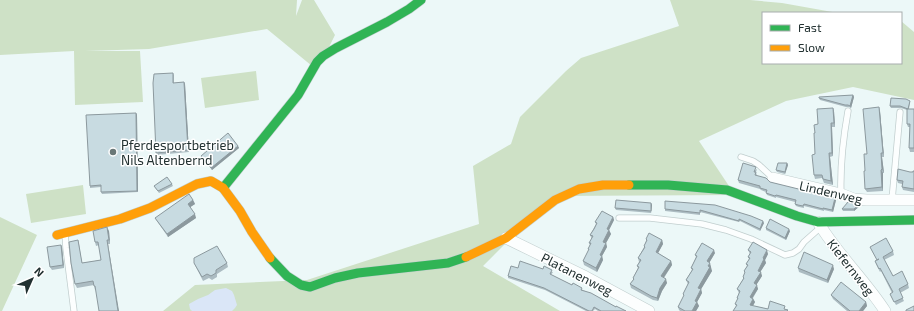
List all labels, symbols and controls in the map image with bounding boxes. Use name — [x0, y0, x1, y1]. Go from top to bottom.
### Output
legend — [762, 12, 902, 64]
text: Fast — [798, 20, 822, 34]
text: Slow — [798, 40, 825, 54]
place label: Pferdesportbetrieb Nils Altenbernd — [121, 137, 234, 168]
marker: Pferdesportbetrieb Nils Altenbernd — [108, 147, 118, 157]
street label: Lindenweg — [798, 177, 864, 207]
street label: Kiefernweg — [824, 236, 878, 298]
street label: Platanenweg — [539, 249, 615, 299]
north arrow — [12, 259, 52, 299]
text: N — [32, 264, 47, 279]

